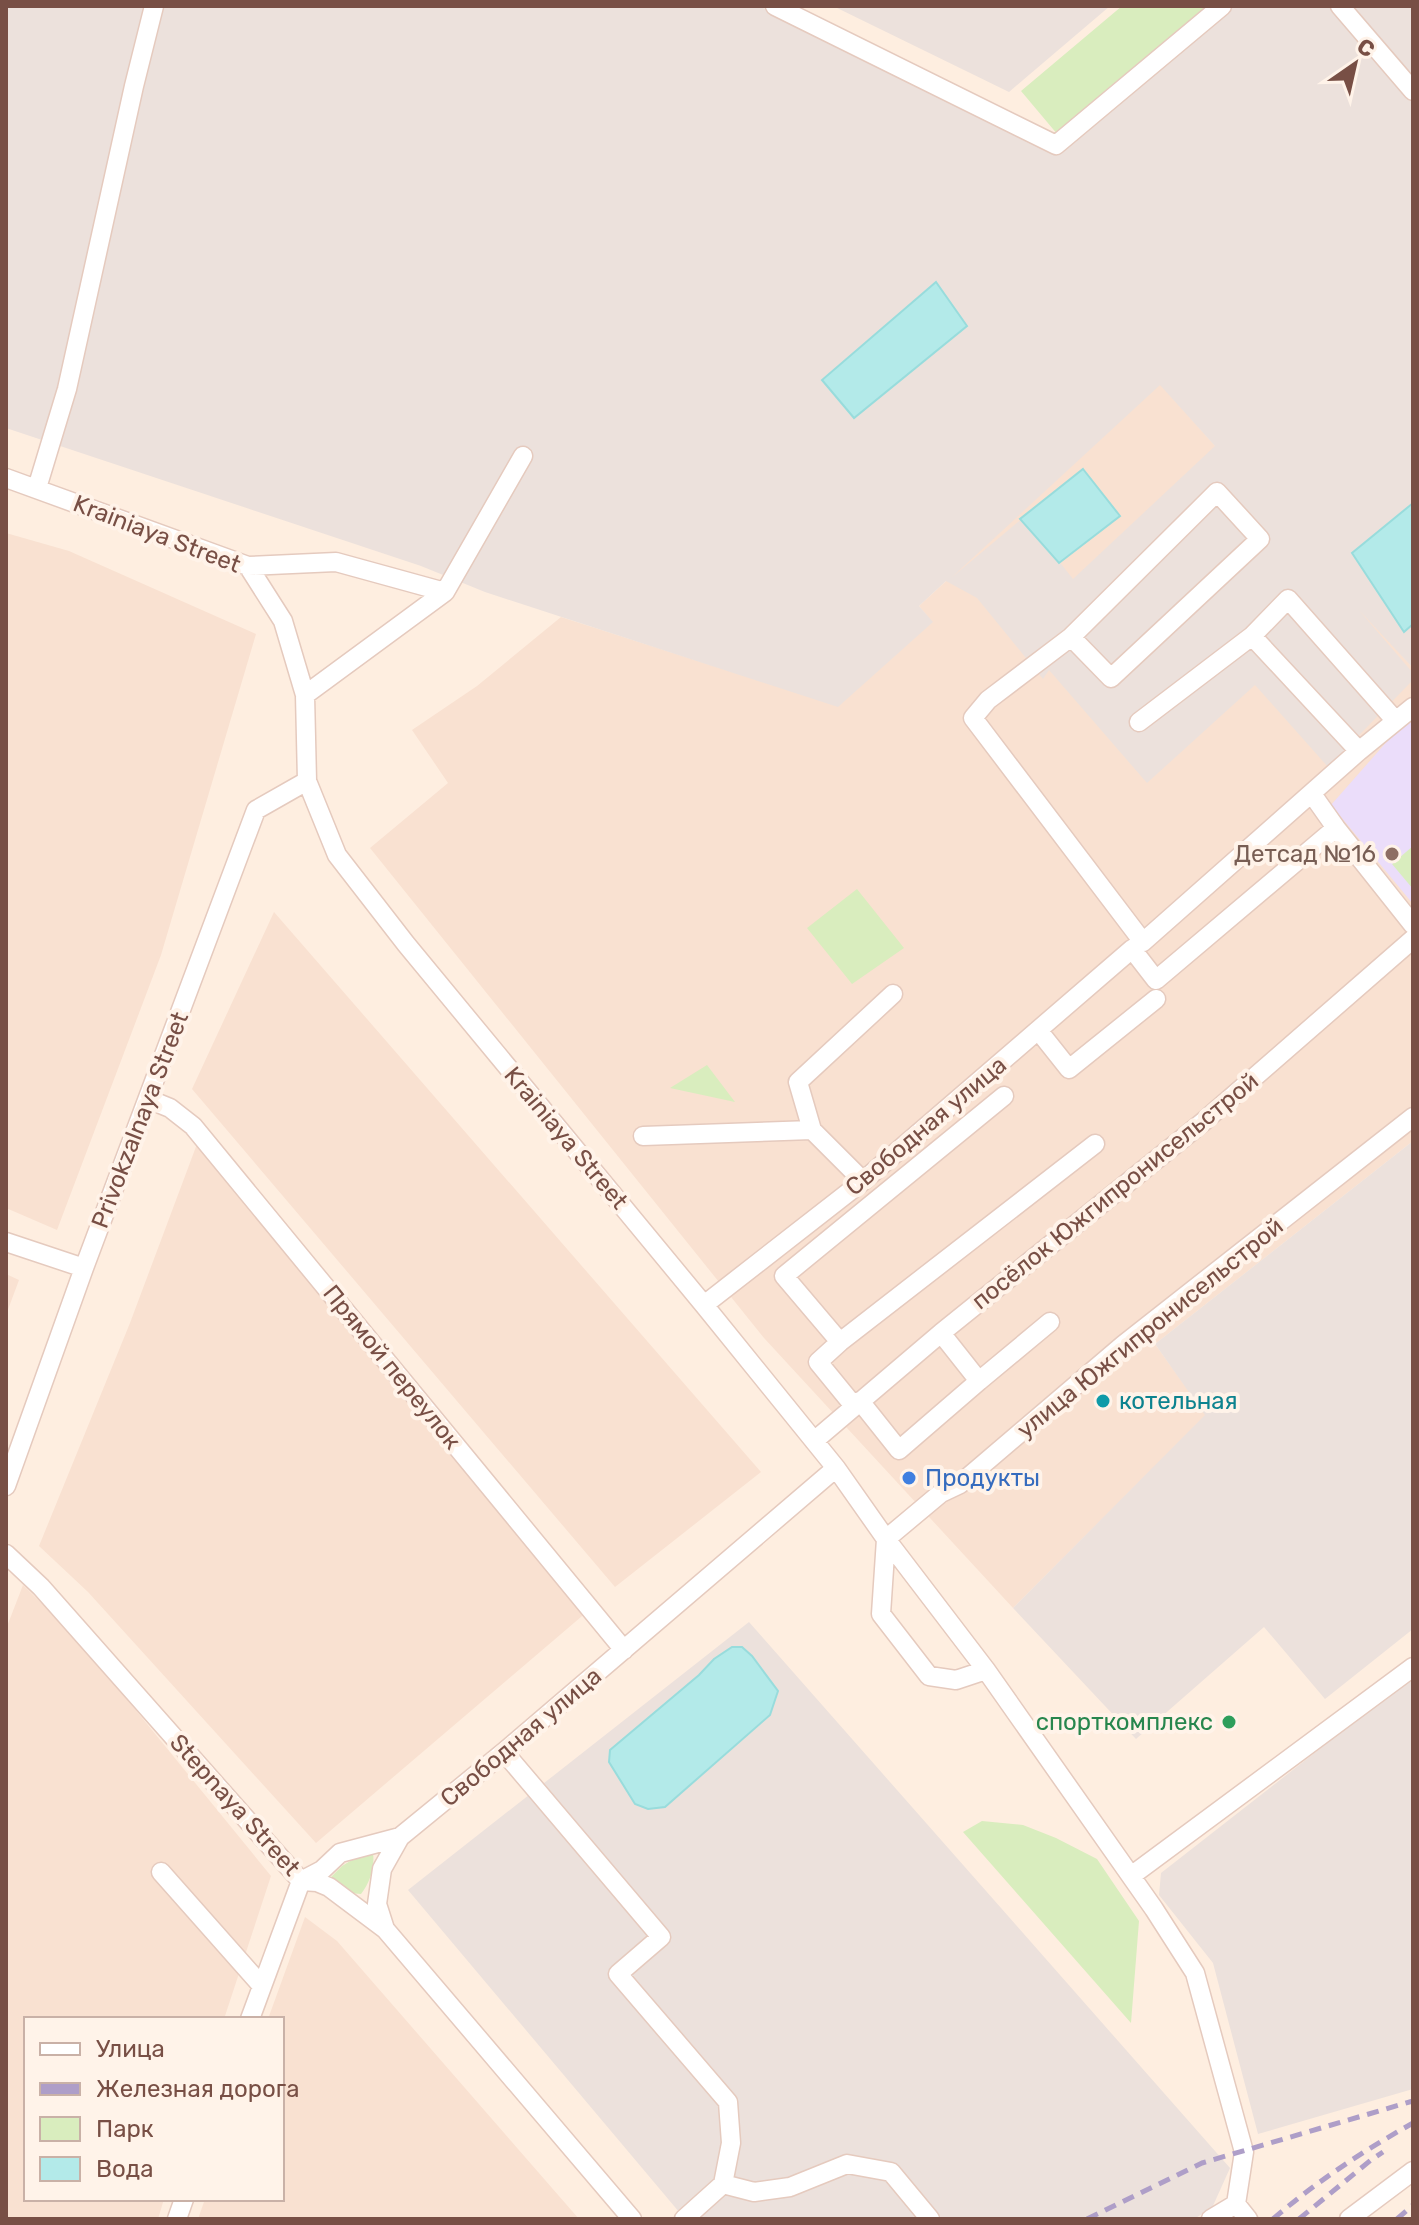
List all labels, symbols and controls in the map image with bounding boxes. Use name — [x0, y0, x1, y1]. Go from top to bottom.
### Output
north arrow — [1315, 24, 1395, 104]
text: С — [1352, 32, 1380, 63]
street label: Krainiaya Street — [69, 489, 245, 579]
place label: Детсад №16 — [1234, 840, 1376, 868]
marker: Детсад №16 — [1383, 845, 1401, 863]
street label: Privokzalnaya Street — [86, 1008, 194, 1232]
street label: Свободная улица — [840, 1051, 1012, 1201]
street label: Krainiaya Street — [498, 1061, 634, 1215]
street label: посёлок Южгипронисельстрой — [966, 1067, 1264, 1315]
street label: улица Южгипронисельстрой — [1011, 1212, 1289, 1444]
street label: Прямой переулок — [317, 1279, 467, 1455]
place label: котельная — [1119, 1387, 1238, 1415]
marker: котельная — [1094, 1392, 1112, 1410]
place label: Продукты — [925, 1464, 1040, 1492]
marker: Продукты — [900, 1469, 918, 1487]
street label: Свободная улица — [435, 1662, 607, 1812]
place label: спорткомплекс — [1036, 1708, 1213, 1736]
marker: спорткомплекс — [1220, 1713, 1238, 1731]
street label: Stepnaya Street — [164, 1728, 306, 1882]
legend — [24, 2017, 284, 2201]
text: Улица — [96, 2035, 165, 2063]
text: Железная дорога — [96, 2075, 299, 2103]
text: Парк — [96, 2115, 154, 2143]
text: Вода — [96, 2155, 153, 2183]

